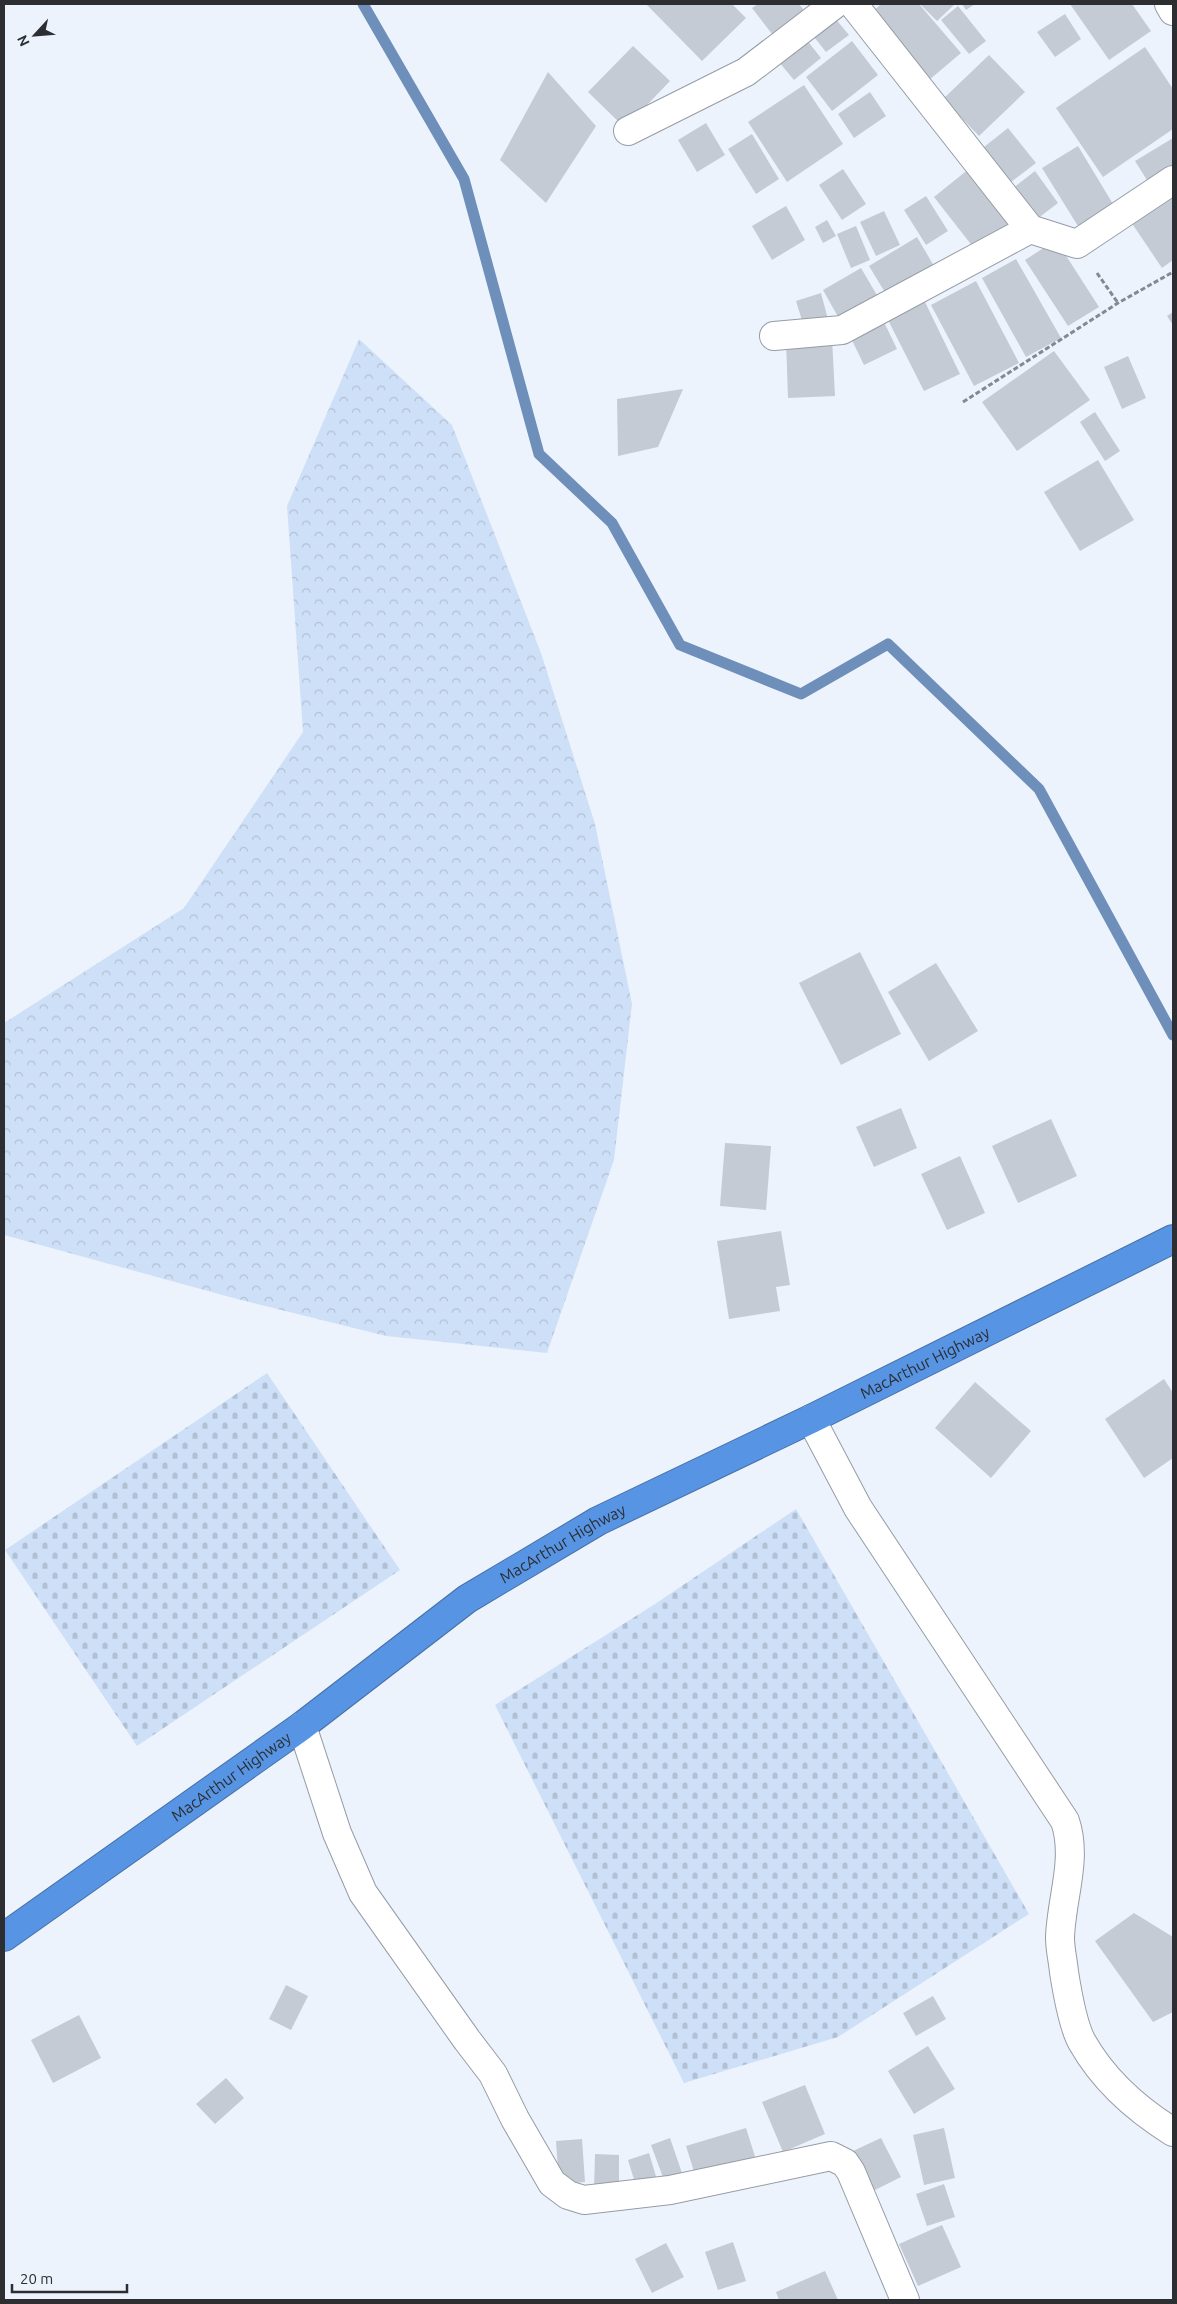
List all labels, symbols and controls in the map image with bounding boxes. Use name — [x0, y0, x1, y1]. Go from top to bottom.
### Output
north arrow — [10, 10, 60, 60]
text: N — [14, 32, 33, 49]
street label: MacArthur Highway — [857, 1323, 993, 1402]
street label: MacArthur Highway — [496, 1500, 629, 1586]
street label: MacArthur Highway — [168, 1728, 294, 1825]
scale bar — [12, 2262, 128, 2294]
text: 20 m — [20, 2270, 53, 2287]

